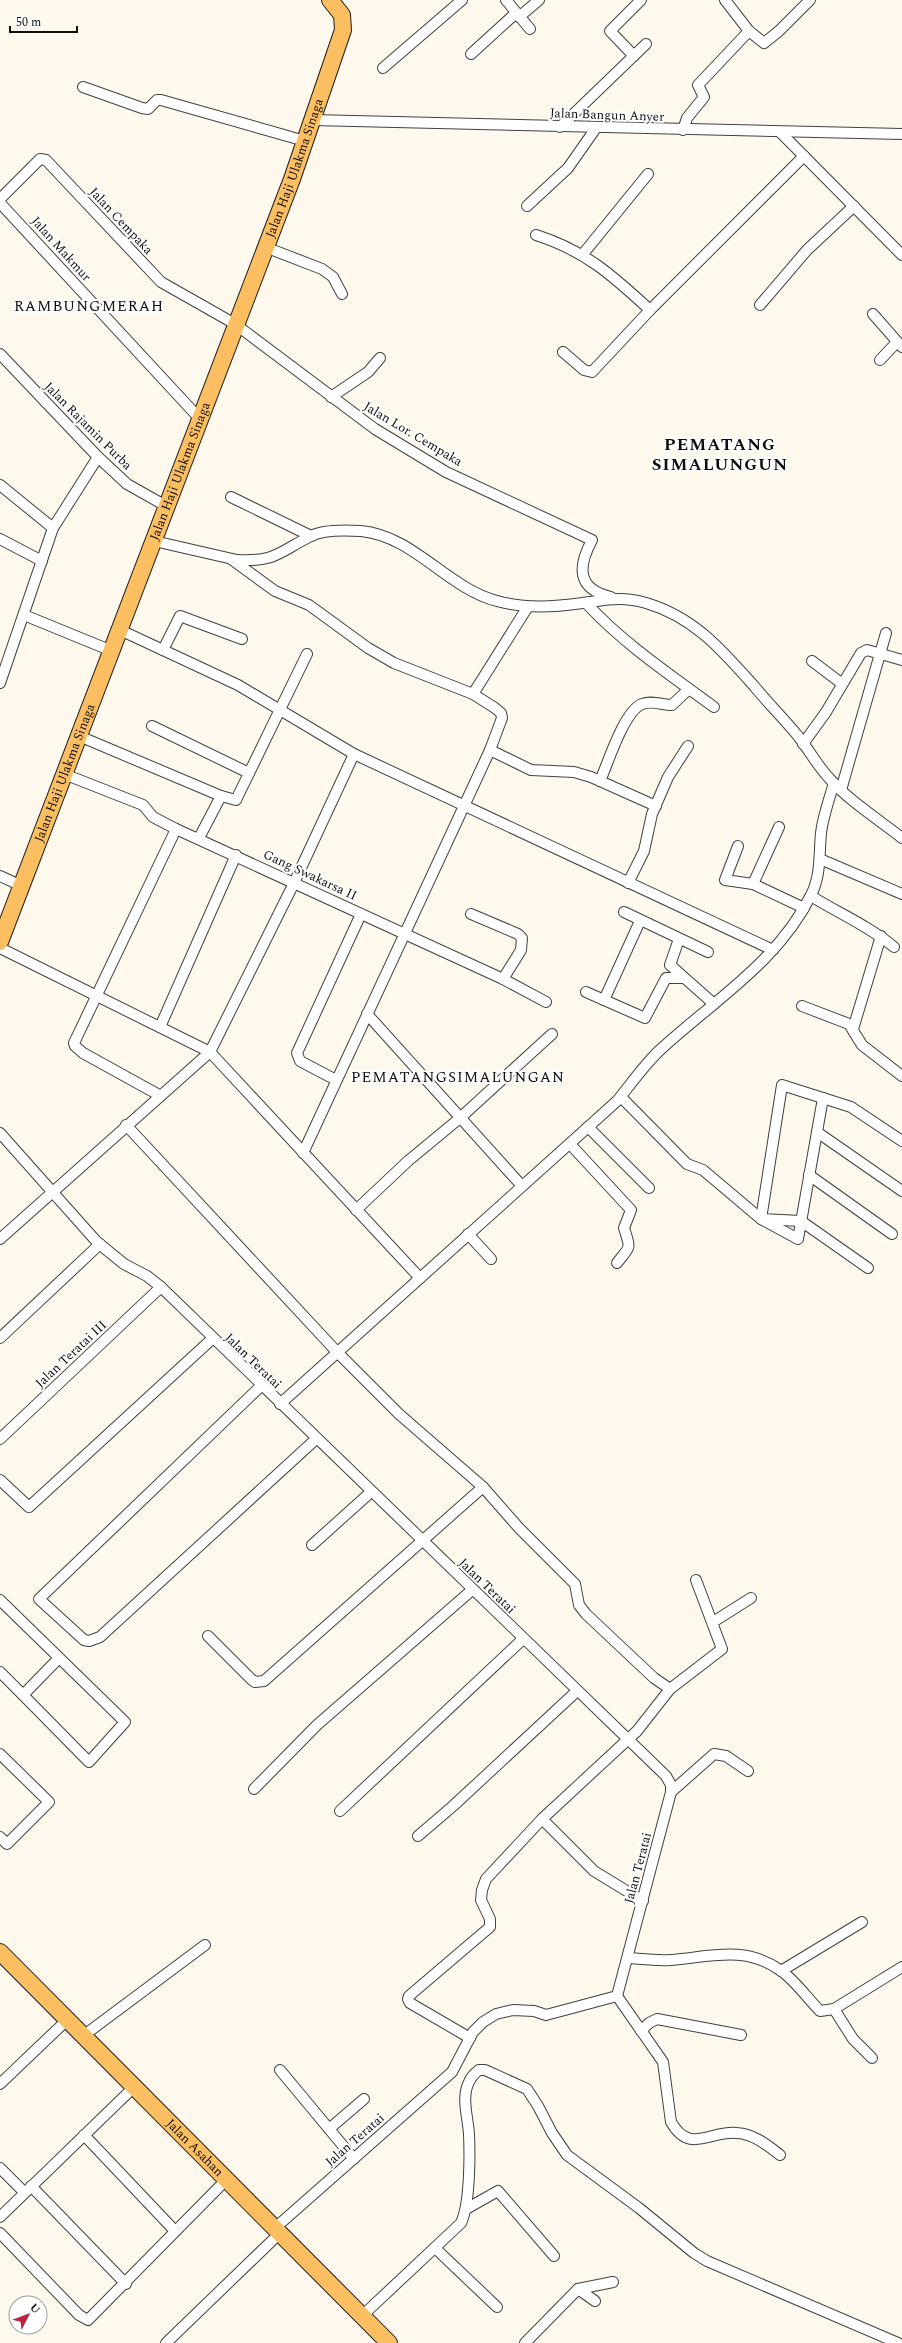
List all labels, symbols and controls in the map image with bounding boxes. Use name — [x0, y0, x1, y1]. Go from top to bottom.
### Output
scale bar — [10, 8, 77, 34]
text: 50 m — [16, 13, 41, 32]
street label: Jalan Haji Ulakma Sinaga — [260, 95, 329, 241]
street label: Jalan Bangun Anyer — [549, 103, 665, 127]
street label: Jalan Cempaka — [84, 183, 158, 260]
street label: Jalan Makmur — [26, 212, 96, 286]
district label: RAMBUNGMERAH — [14, 295, 164, 318]
street label: Jalan Rajamin Purba — [39, 377, 137, 475]
street label: Jalan Lor. Cempaka — [360, 397, 467, 472]
street label: Jalan Haji Ulakma Sinaga — [145, 398, 216, 543]
district label: PEMATANG SIMALUNGUN — [652, 432, 788, 478]
street label: Jalan Haji Ulakma Sinaga — [29, 700, 101, 845]
street label: Gang Swakarsa II — [260, 845, 360, 905]
district label: PEMATANGSIMALUNGAN — [351, 1066, 565, 1089]
street label: Jalan Teratai III — [31, 1315, 111, 1393]
street label: Jalan Teratai — [220, 1328, 286, 1394]
street label: Jalan Teratai — [454, 1553, 520, 1619]
street label: Jalan Teratai — [619, 1830, 657, 1906]
street label: Jalan Teratai — [321, 2108, 389, 2172]
street label: Jalan Asahan — [161, 2114, 228, 2182]
north arrow — [8, 2295, 48, 2335]
text: U — [26, 2300, 44, 2318]

